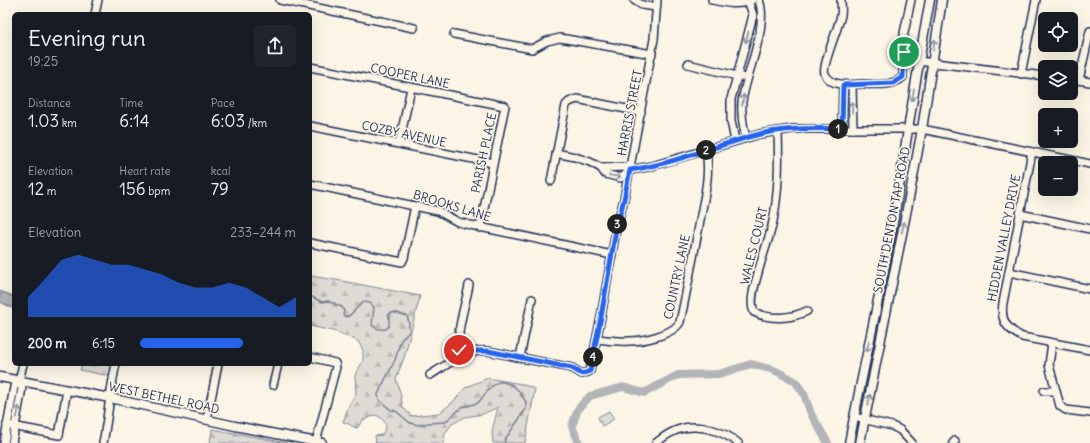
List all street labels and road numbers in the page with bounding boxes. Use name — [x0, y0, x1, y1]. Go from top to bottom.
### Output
street label: COOPER LANE — [369, 60, 451, 91]
street label: HARRIS STREET — [614, 69, 645, 157]
street label: PARISH PLACE — [468, 111, 499, 194]
street label: COZBY AVENUE — [360, 117, 448, 150]
street label: SOUTH DENTON TAP ROAD — [870, 145, 913, 294]
street label: HIDDEN VALLEY DRIVE — [984, 173, 1023, 303]
street label: BROOKS LANE — [411, 187, 493, 224]
street label: WALES COURT — [737, 205, 770, 287]
street label: COUNTRY LANE — [660, 233, 693, 321]
street label: WEST BETHEL ROAD — [107, 378, 221, 417]

